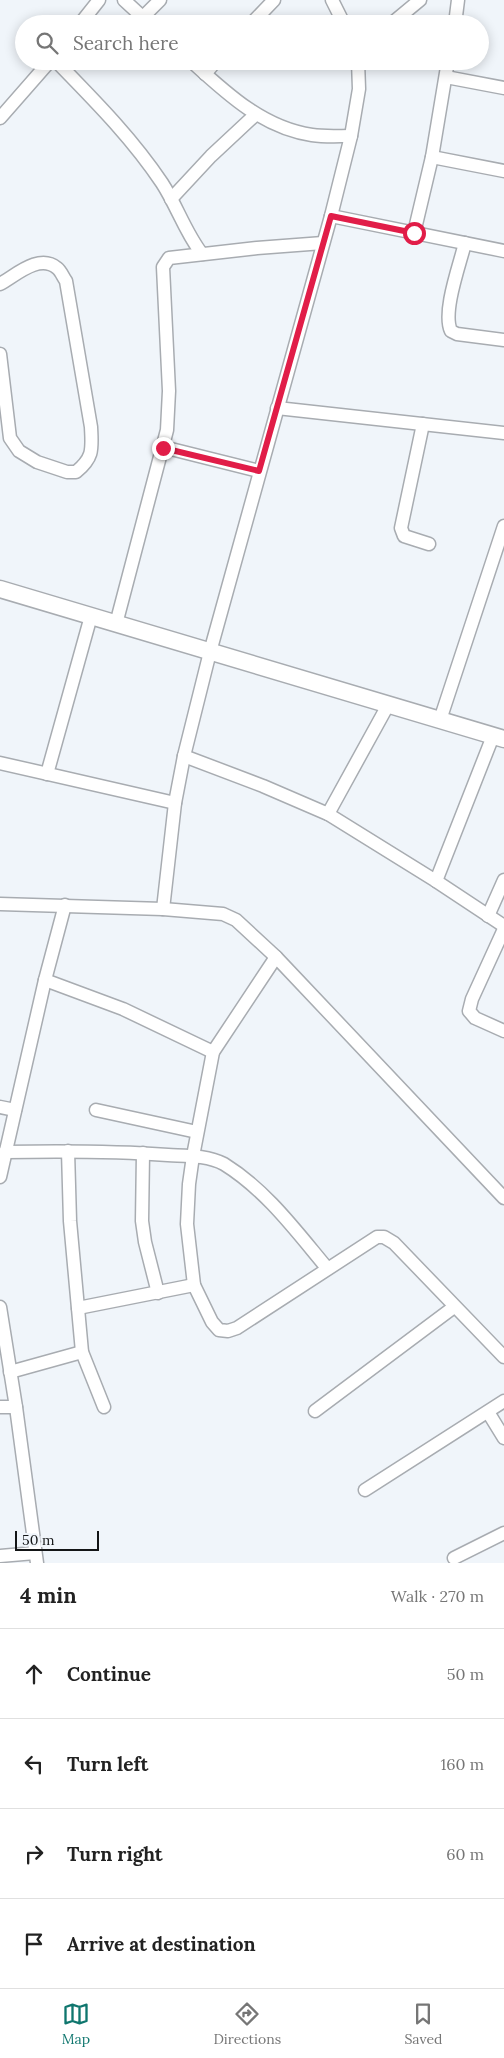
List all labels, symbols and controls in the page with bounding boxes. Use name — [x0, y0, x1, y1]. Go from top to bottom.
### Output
search box — [15, 15, 489, 70]
icon: search — [33, 29, 61, 57]
text: Search here — [73, 31, 179, 55]
route start — [403, 222, 426, 245]
route end — [152, 437, 175, 460]
scale bar — [15, 1528, 99, 1551]
text: 50 m — [22, 1531, 55, 1549]
text: 4 min — [20, 1582, 77, 1609]
text: Walk · 270 m — [391, 1586, 484, 1606]
icon: ahead — [20, 1660, 48, 1688]
text: Continue — [67, 1662, 151, 1686]
text: 50 m — [447, 1664, 484, 1684]
icon: left — [20, 1750, 48, 1778]
text: Turn left — [67, 1752, 148, 1776]
text: 160 m — [440, 1754, 484, 1774]
icon: right — [20, 1840, 48, 1868]
text: Turn right — [67, 1842, 163, 1866]
text: 60 m — [446, 1844, 484, 1864]
icon: arrive — [20, 1930, 48, 1958]
text: Arrive at destination — [67, 1932, 256, 1956]
tab: Map — [62, 2000, 90, 2048]
tab: Directions — [213, 2000, 281, 2048]
tab: Saved — [404, 2000, 442, 2048]

